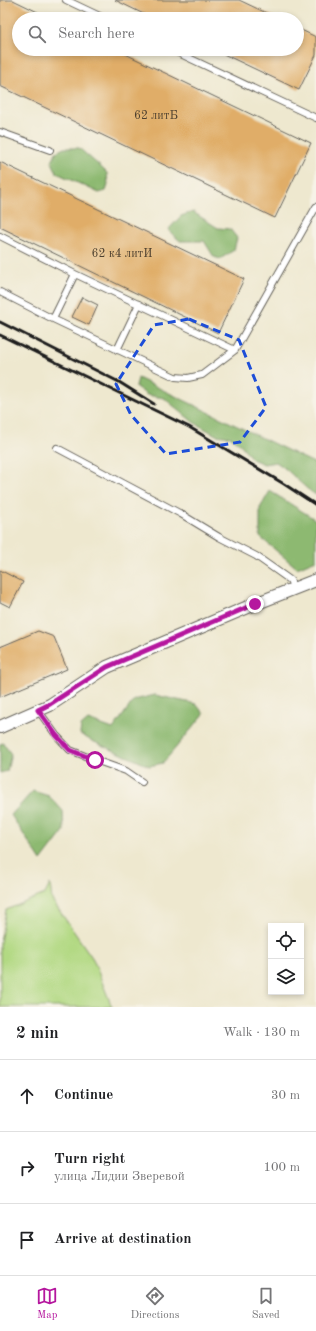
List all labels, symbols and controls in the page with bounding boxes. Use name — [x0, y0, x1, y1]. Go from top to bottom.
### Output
search box — [12, 12, 304, 56]
icon: search — [26, 23, 48, 45]
text: Search here — [58, 27, 135, 42]
house number: 62 литБ — [134, 110, 178, 122]
house number: 62 к4 литИ — [91, 248, 153, 260]
route end — [246, 595, 264, 613]
route start — [86, 751, 104, 769]
map controls — [268, 923, 304, 995]
button: locate — [268, 923, 304, 959]
button: layers — [268, 959, 304, 995]
text: 2 min — [16, 1025, 59, 1042]
text: Walk · 130 m — [223, 1026, 300, 1039]
icon: ahead — [16, 1085, 38, 1107]
text: Continue — [54, 1088, 113, 1103]
text: 30 m — [271, 1089, 300, 1102]
text: Turn right — [54, 1152, 125, 1167]
icon: right — [16, 1157, 38, 1179]
text: 100 m — [263, 1161, 300, 1174]
text: улица Лидии Зверевой — [54, 1170, 185, 1183]
icon: arrive — [16, 1229, 38, 1251]
text: Arrive at destination — [54, 1232, 192, 1247]
tab: Map — [36, 1285, 58, 1323]
tab: Directions — [131, 1285, 179, 1323]
tab: Saved — [252, 1285, 280, 1323]

